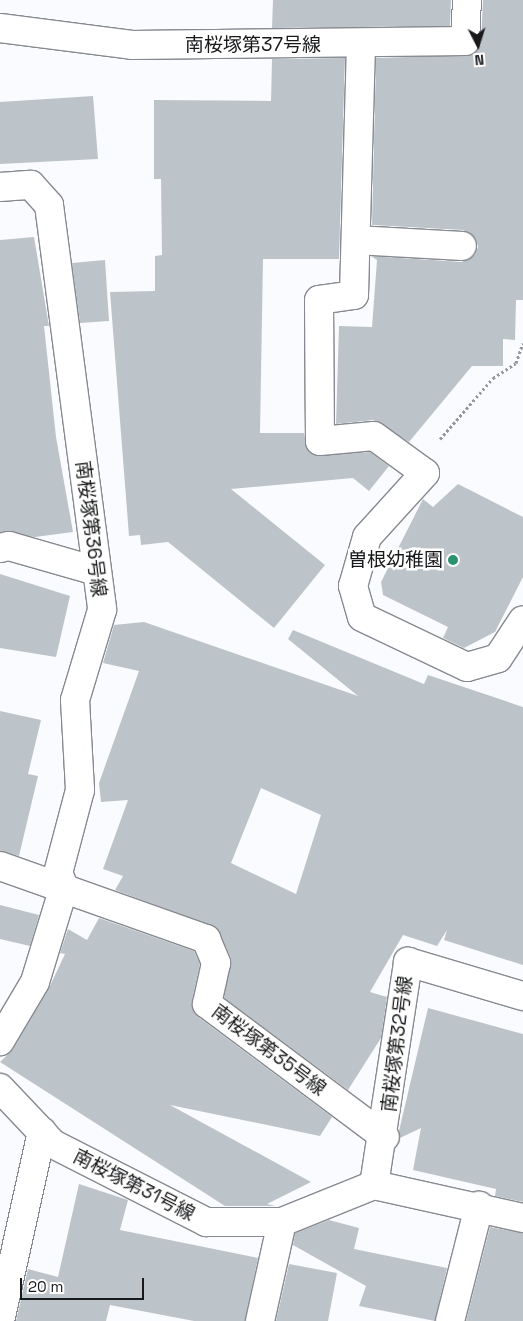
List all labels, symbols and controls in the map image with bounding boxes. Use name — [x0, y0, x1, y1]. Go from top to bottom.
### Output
north arrow — [453, 20, 503, 70]
street label: 南桜塚第37号線 — [185, 34, 321, 56]
text: N — [474, 51, 485, 69]
street label: 南桜塚第36号線 — [71, 460, 111, 598]
place label: 曽根幼稚園 — [348, 549, 443, 571]
marker: 曽根幼稚園 — [447, 554, 459, 566]
street label: 南桜塚第32号線 — [377, 975, 417, 1113]
street label: 南桜塚第35号線 — [207, 1000, 331, 1100]
street label: 南桜塚第31号線 — [70, 1145, 198, 1225]
scale bar — [22, 1268, 146, 1300]
text: 20 m — [28, 1277, 63, 1296]

